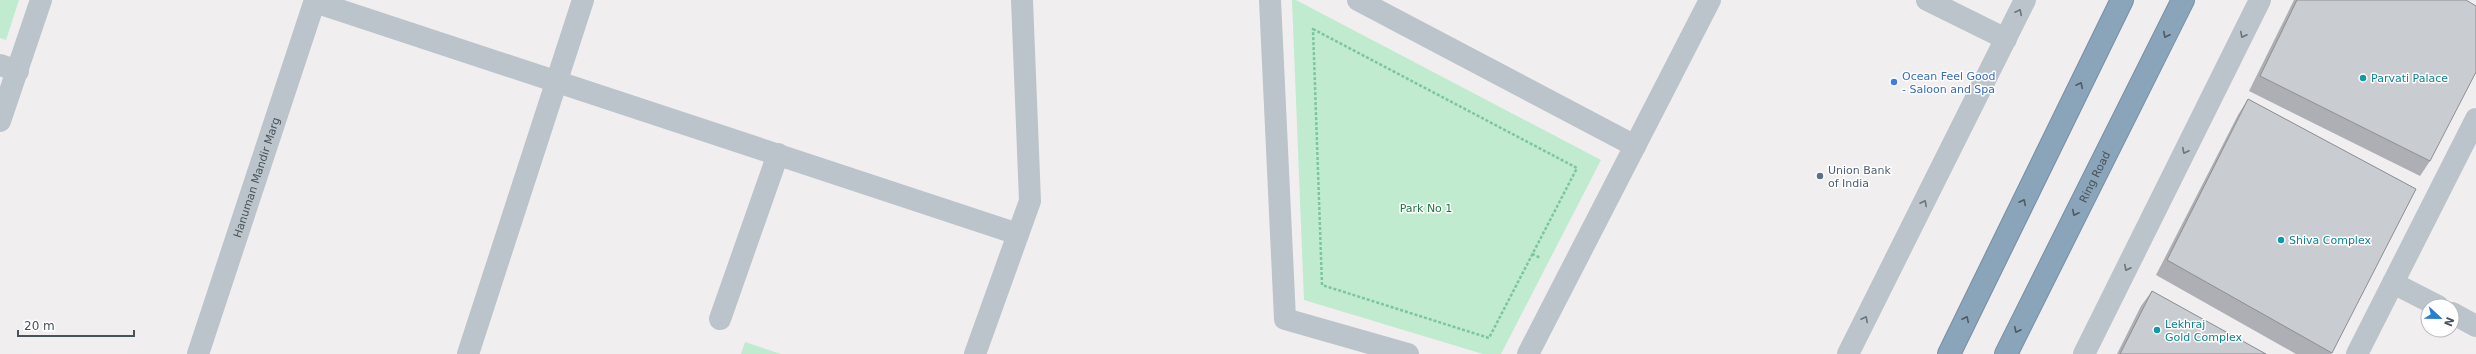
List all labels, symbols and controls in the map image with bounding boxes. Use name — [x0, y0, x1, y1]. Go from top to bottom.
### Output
one-way arrow — [2015, 8, 2022, 16]
one-way arrow — [2163, 31, 2170, 38]
one-way arrow — [2240, 31, 2248, 38]
place label: Ocean Feel Good - Saloon and Spa — [1902, 70, 1995, 96]
place label: Parvati Palace — [2371, 72, 2448, 85]
marker: Parvati Palace — [2358, 73, 2368, 83]
marker: Ocean Feel Good - Saloon and Spa — [1889, 77, 1899, 87]
one-way arrow — [2075, 82, 2083, 90]
street label: Hanuman Mandir Marg — [231, 116, 283, 239]
one-way arrow — [2182, 147, 2190, 154]
street label: Ring Road — [2077, 149, 2113, 205]
place label: Union Bank of India — [1828, 164, 1892, 190]
marker: Union Bank of India — [1815, 171, 1825, 181]
one-way arrow — [2018, 199, 2026, 207]
one-way arrow — [1919, 200, 1926, 207]
park label: Park No 1 — [1400, 202, 1452, 215]
one-way arrow — [2073, 209, 2080, 217]
place label: Shiva Complex — [2289, 234, 2371, 247]
marker: Shiva Complex — [2276, 235, 2286, 245]
one-way arrow — [2124, 263, 2132, 271]
north arrow — [2420, 298, 2460, 338]
scale bar — [18, 312, 134, 338]
text: N — [2441, 315, 2457, 328]
one-way arrow — [1860, 316, 1868, 323]
one-way arrow — [1961, 316, 1969, 323]
place label: Lekhraj Gold Complex — [2165, 318, 2243, 344]
text: 20 m — [24, 319, 55, 333]
one-way arrow — [2014, 325, 2022, 333]
marker: Lekhraj Gold Complex — [2152, 325, 2162, 335]

